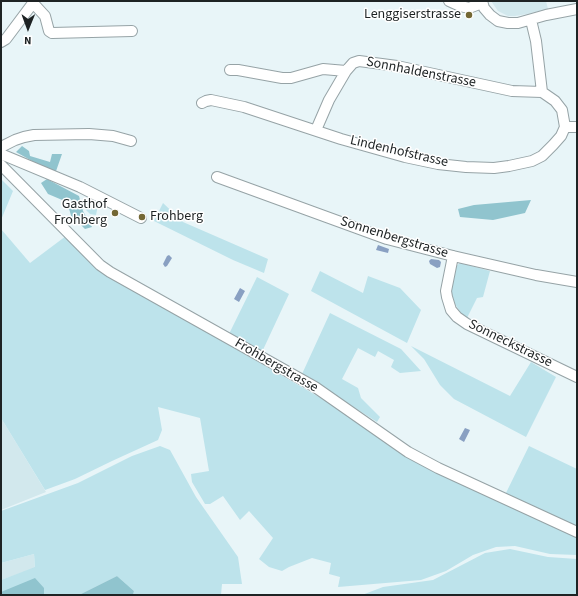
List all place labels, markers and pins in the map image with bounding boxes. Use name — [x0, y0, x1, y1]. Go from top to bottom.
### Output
place label: Lenggiserstrasse — [364, 7, 461, 23]
marker: Lenggiserstrasse — [464, 10, 474, 20]
place label: Gasthof Frohberg — [54, 197, 107, 230]
marker: Gasthof Frohberg — [110, 208, 120, 218]
place label: Frohberg — [150, 209, 203, 225]
marker: Frohberg — [137, 212, 147, 222]

